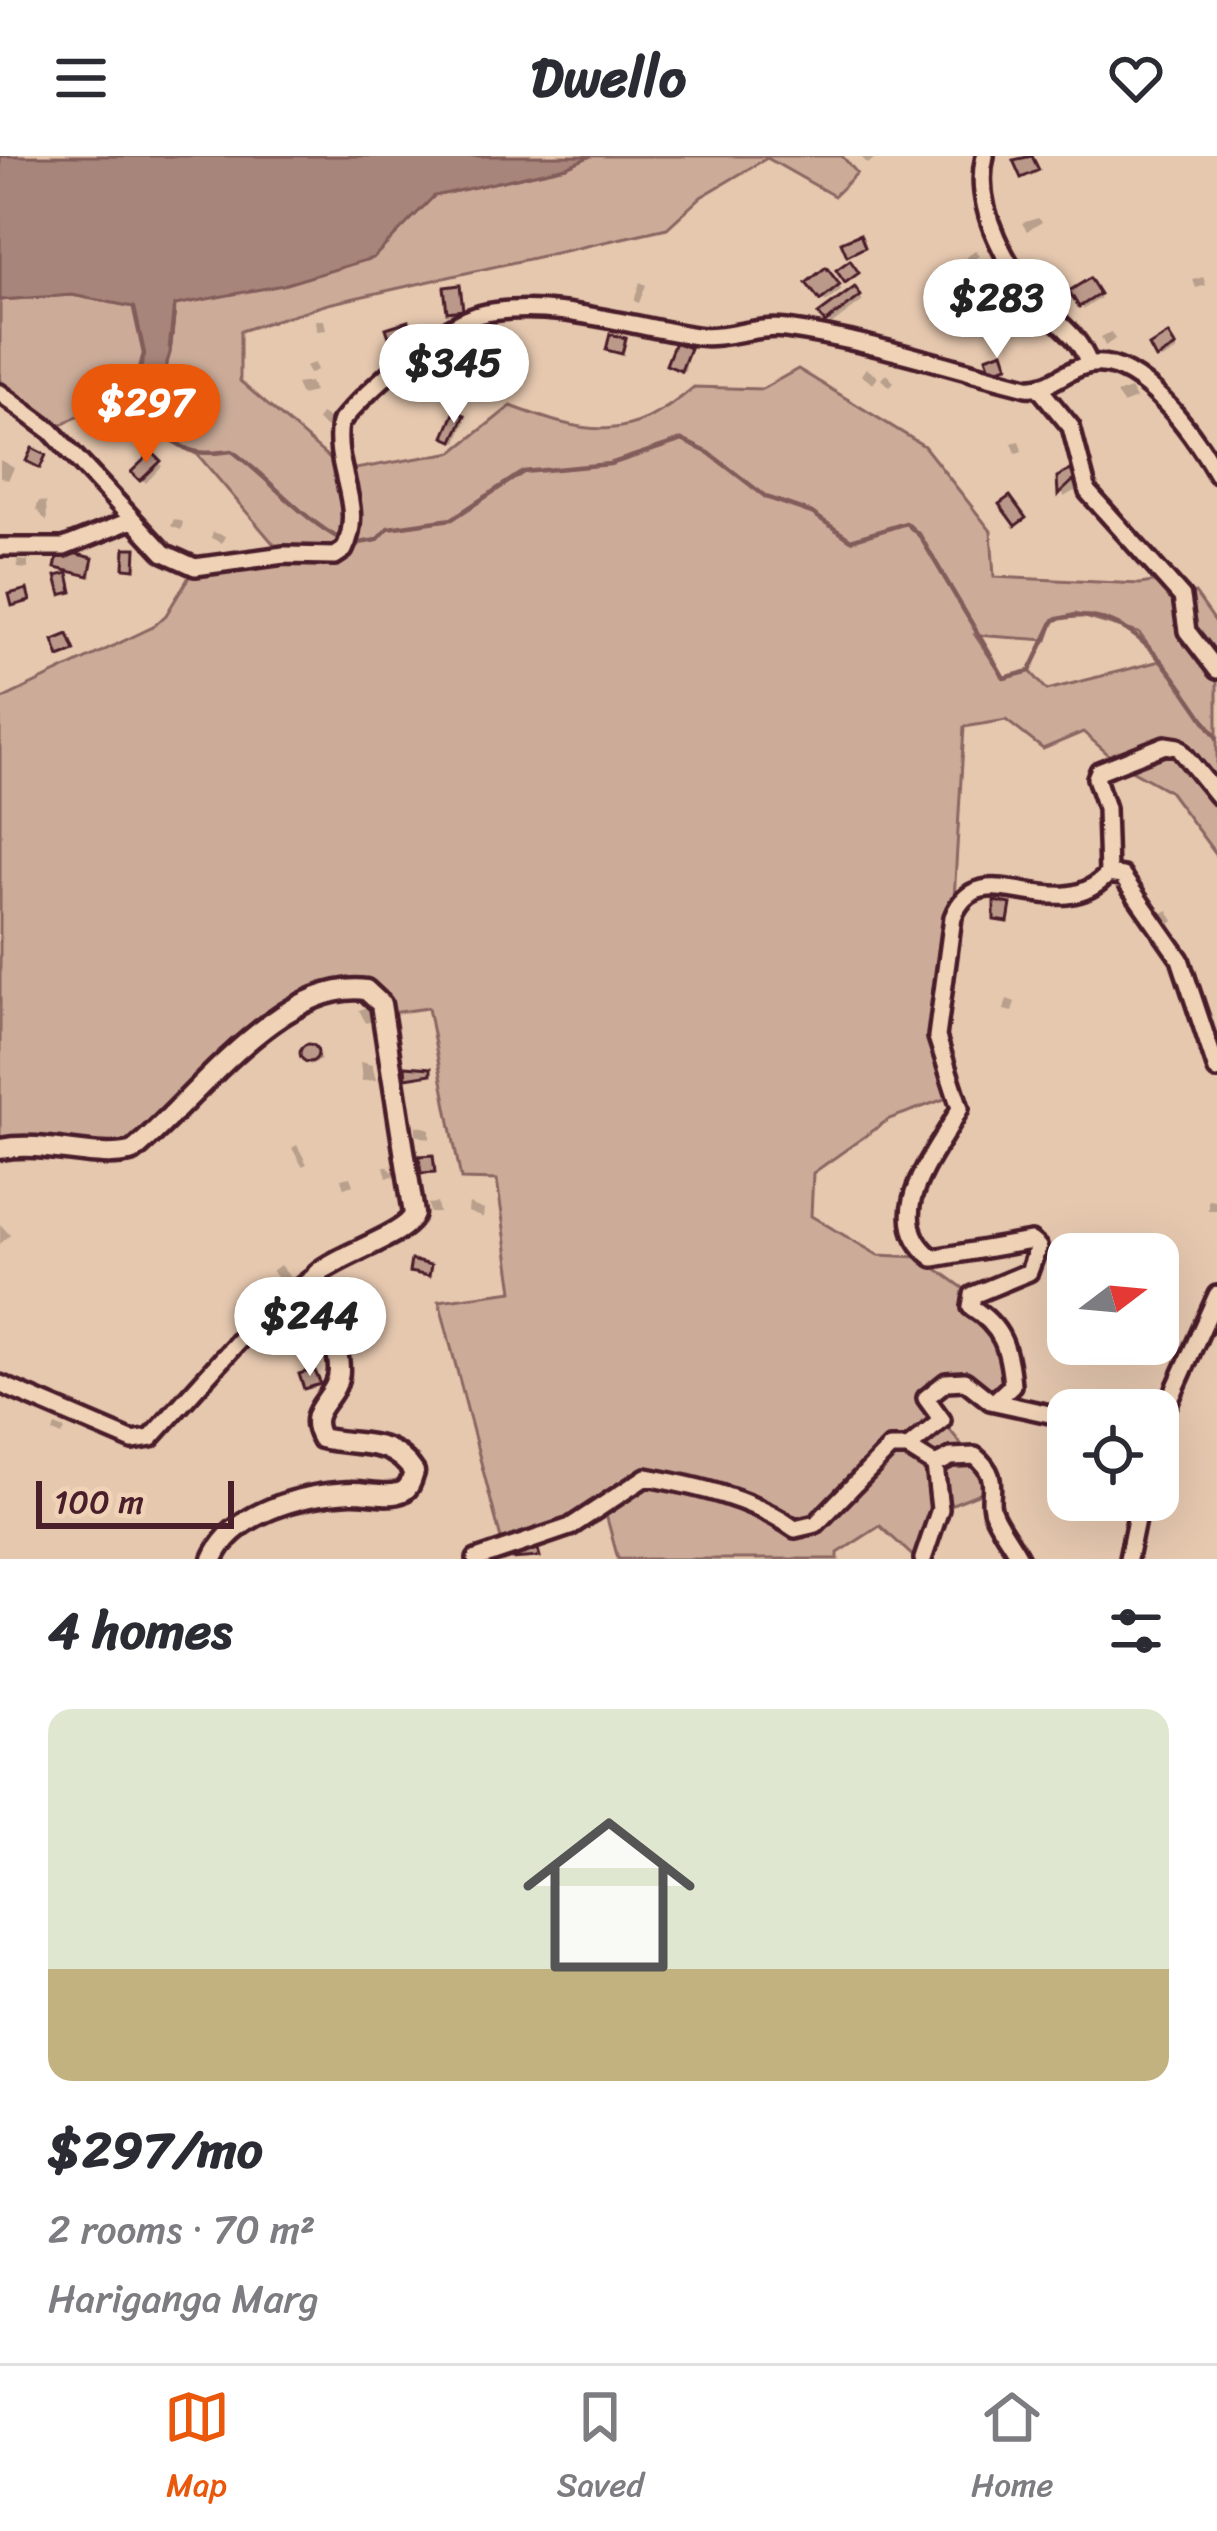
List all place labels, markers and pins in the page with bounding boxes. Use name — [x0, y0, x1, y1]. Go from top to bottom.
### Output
pin: $283 — [926, 259, 1068, 361]
pin: $345 — [383, 324, 525, 426]
pin: $297 — [75, 364, 217, 466]
pin: $244 — [239, 1277, 381, 1379]

